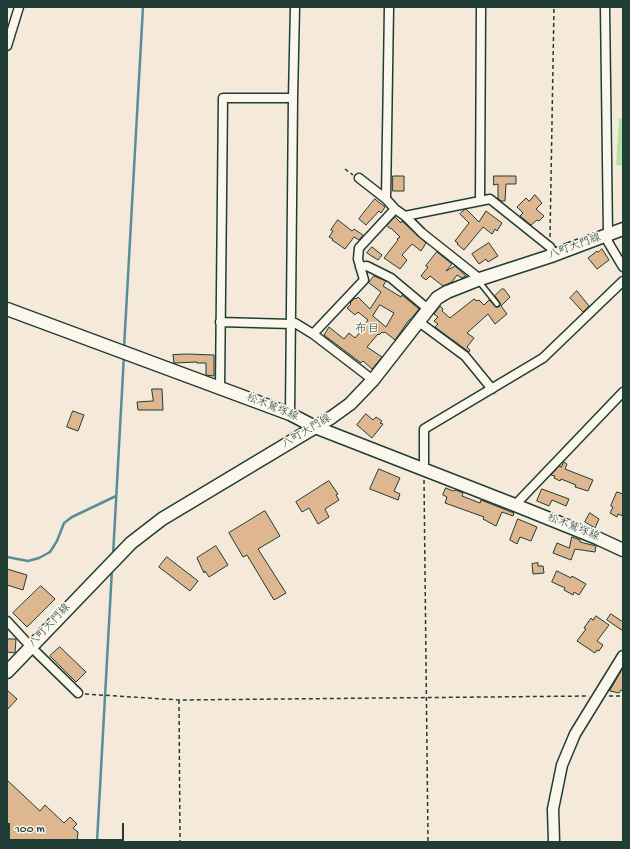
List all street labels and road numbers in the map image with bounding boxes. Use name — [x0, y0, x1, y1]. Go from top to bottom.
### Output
street label: 八町大門線 — [547, 231, 603, 263]
street label: 松木鷲塚線 — [244, 392, 300, 424]
street label: 八町大門線 — [280, 412, 334, 452]
street label: 松木鷲塚線 — [545, 512, 601, 544]
street label: 八町大門線 — [26, 601, 74, 651]

